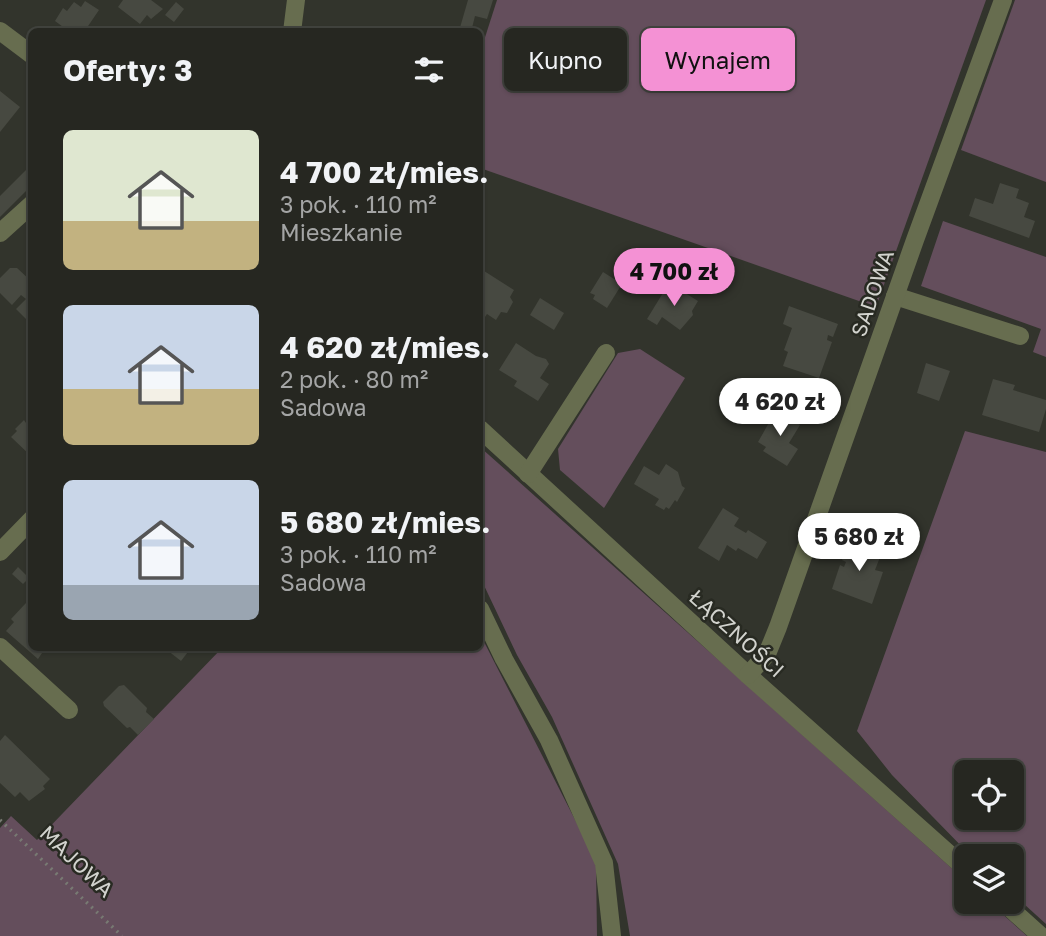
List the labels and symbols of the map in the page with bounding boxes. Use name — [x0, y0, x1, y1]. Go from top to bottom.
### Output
street label: SADOWA — [845, 246, 899, 340]
pin: 4 700 zł — [602, 248, 746, 308]
pin: 4 620 zł — [708, 378, 852, 438]
pin: 5 680 zł — [787, 514, 931, 573]
street label: ŁĄCZNOŚCI — [684, 583, 790, 683]
street label: MAJOWA — [35, 820, 119, 902]

